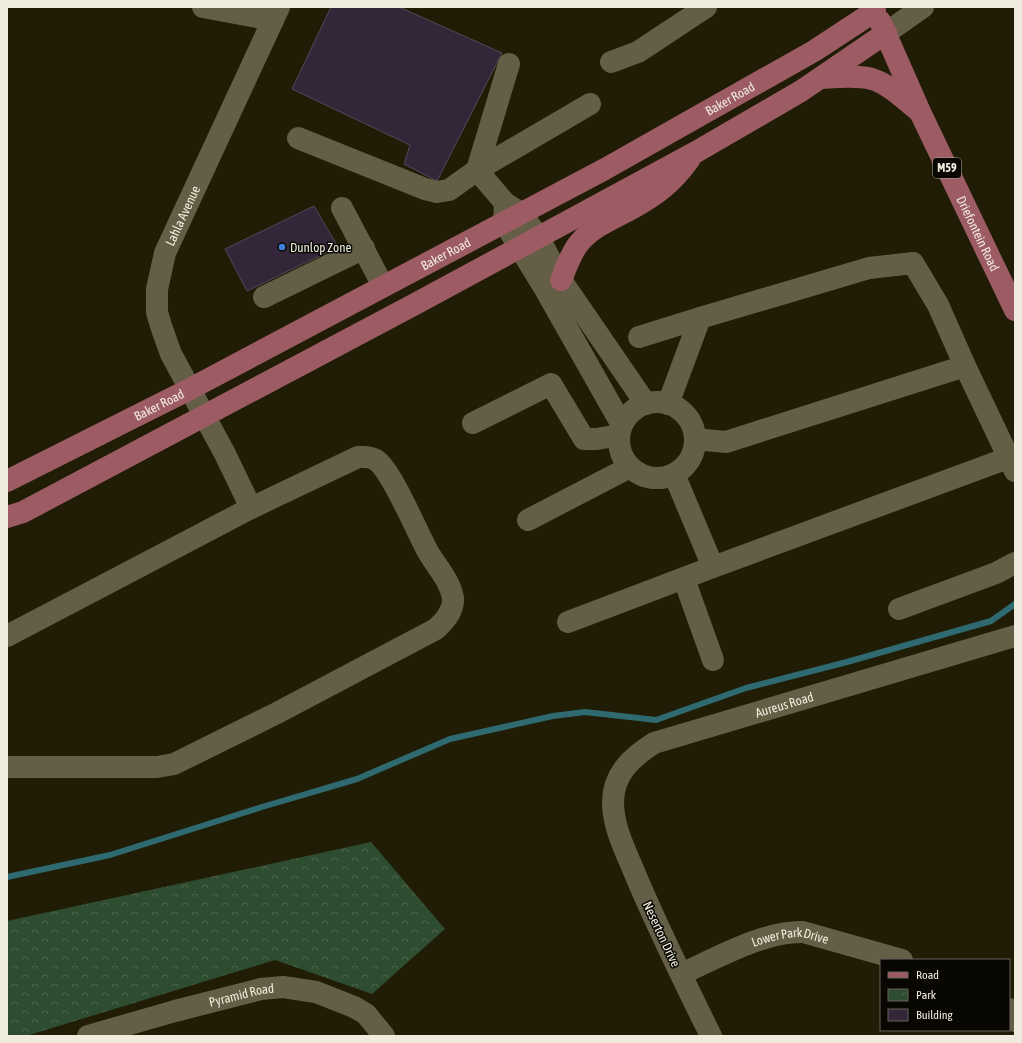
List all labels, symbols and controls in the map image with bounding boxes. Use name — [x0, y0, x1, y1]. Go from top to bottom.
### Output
street label: Baker Road — [703, 79, 757, 119]
road number: M59 — [933, 158, 961, 178]
street label: Lahla Avenue — [162, 183, 203, 248]
street label: Driefontein Road — [953, 194, 1002, 274]
street label: Baker Road — [418, 235, 473, 273]
place label: Dunlop Zone — [290, 240, 351, 255]
marker: Dunlop Zone — [277, 242, 287, 252]
street label: Baker Road — [132, 386, 187, 424]
street label: Aureus Road — [754, 689, 815, 721]
street label: Neserton Drive — [640, 899, 683, 970]
street label: Lower Park Drive — [749, 925, 830, 950]
legend — [880, 959, 1010, 1031]
text: Road — [916, 968, 939, 982]
street label: Pyramid Road — [207, 981, 275, 1010]
text: Park — [916, 988, 937, 1002]
text: Building — [916, 1008, 954, 1022]

